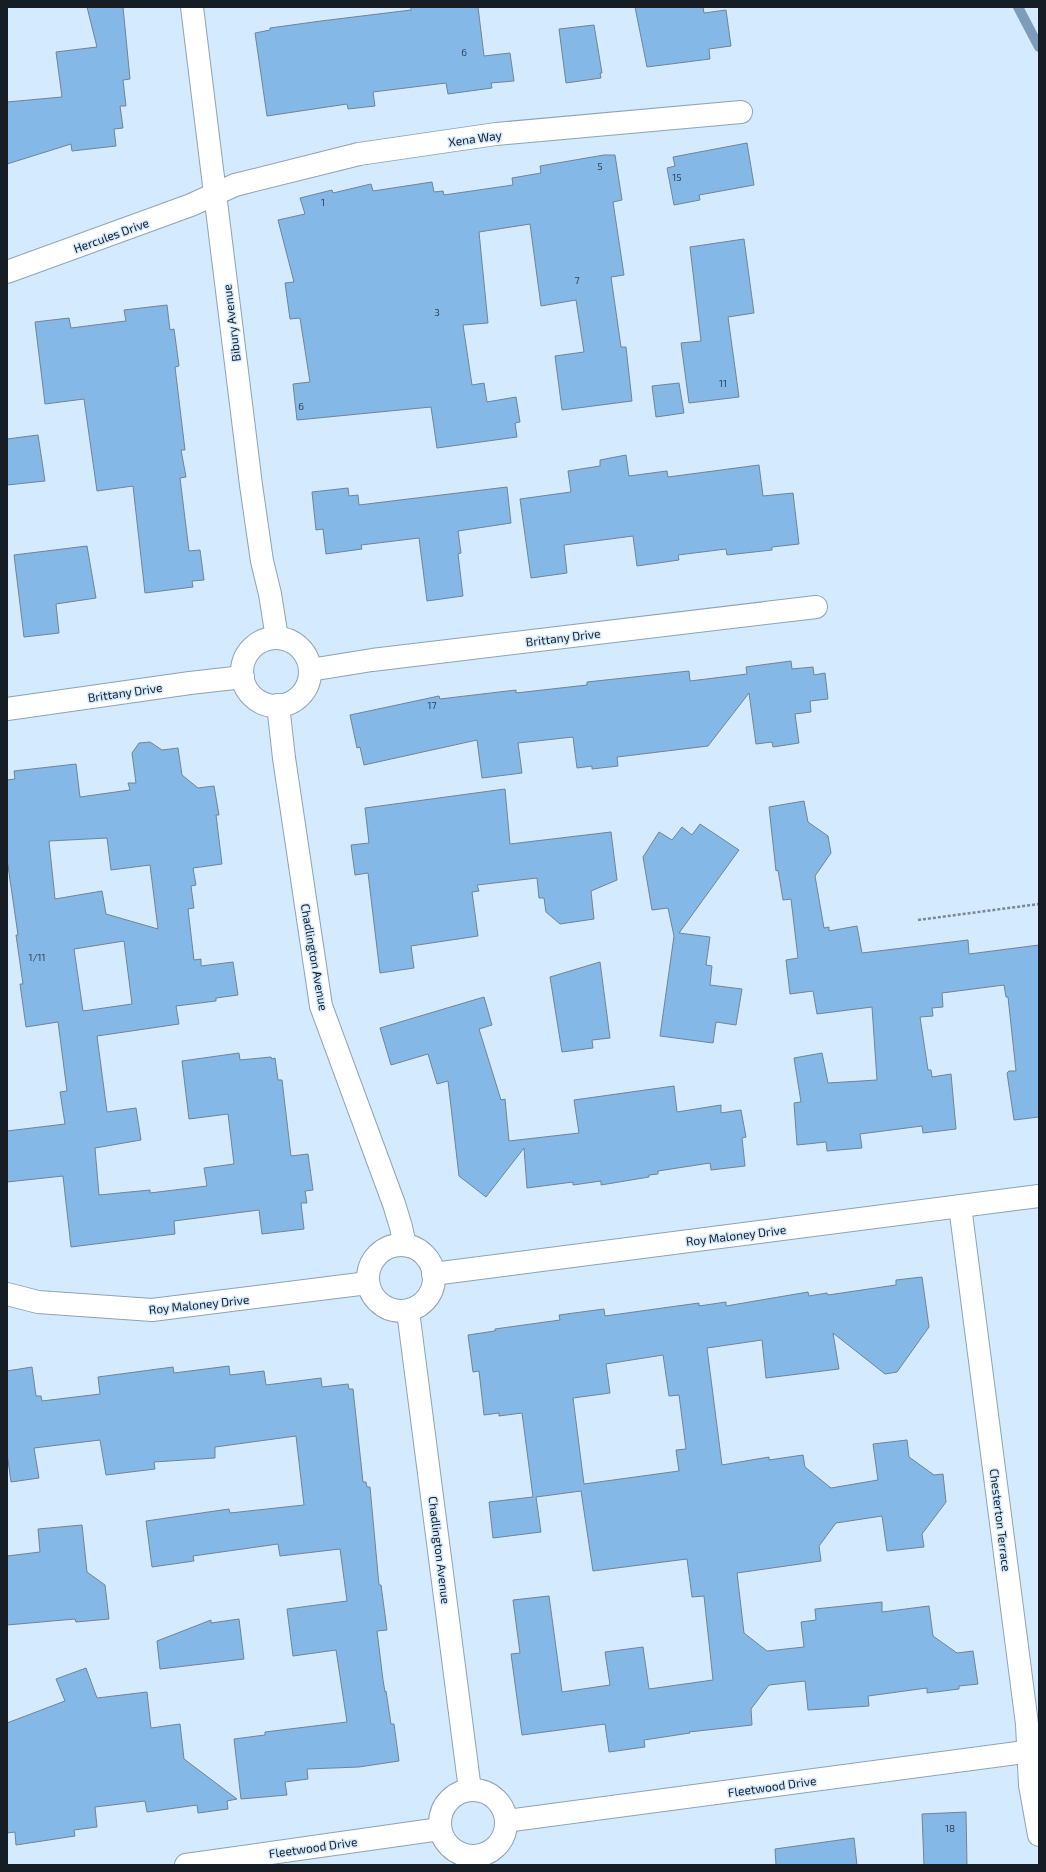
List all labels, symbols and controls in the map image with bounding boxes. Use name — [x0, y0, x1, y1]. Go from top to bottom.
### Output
house number: 6 — [461, 46, 467, 58]
street label: Xena Way — [447, 127, 503, 149]
house number: 5 — [597, 160, 603, 172]
house number: 15 — [672, 171, 682, 183]
house number: 1 — [321, 196, 325, 208]
street label: Hercules Drive — [71, 215, 151, 255]
house number: 7 — [574, 274, 580, 286]
street label: Bibury Avenue — [219, 284, 243, 362]
house number: 3 — [434, 306, 440, 318]
house number: 11 — [719, 377, 727, 389]
house number: 6 — [298, 400, 304, 412]
street label: Brittany Drive — [525, 625, 601, 649]
street label: Brittany Drive — [87, 680, 163, 704]
house number: 17 — [427, 699, 437, 711]
street label: Chadlington Avenue — [299, 902, 331, 1012]
house number: 1/11 — [28, 951, 46, 963]
street label: Roy Maloney Drive — [685, 1222, 787, 1248]
street label: Roy Maloney Drive — [148, 1292, 250, 1316]
street label: Chesterton Terrace — [988, 1468, 1014, 1572]
street label: Chadlington Avenue — [426, 1495, 454, 1605]
street label: Fleetwood Drive — [727, 1773, 817, 1799]
house number: 18 — [945, 1822, 955, 1834]
street label: Fleetwood Drive — [268, 1834, 358, 1860]

